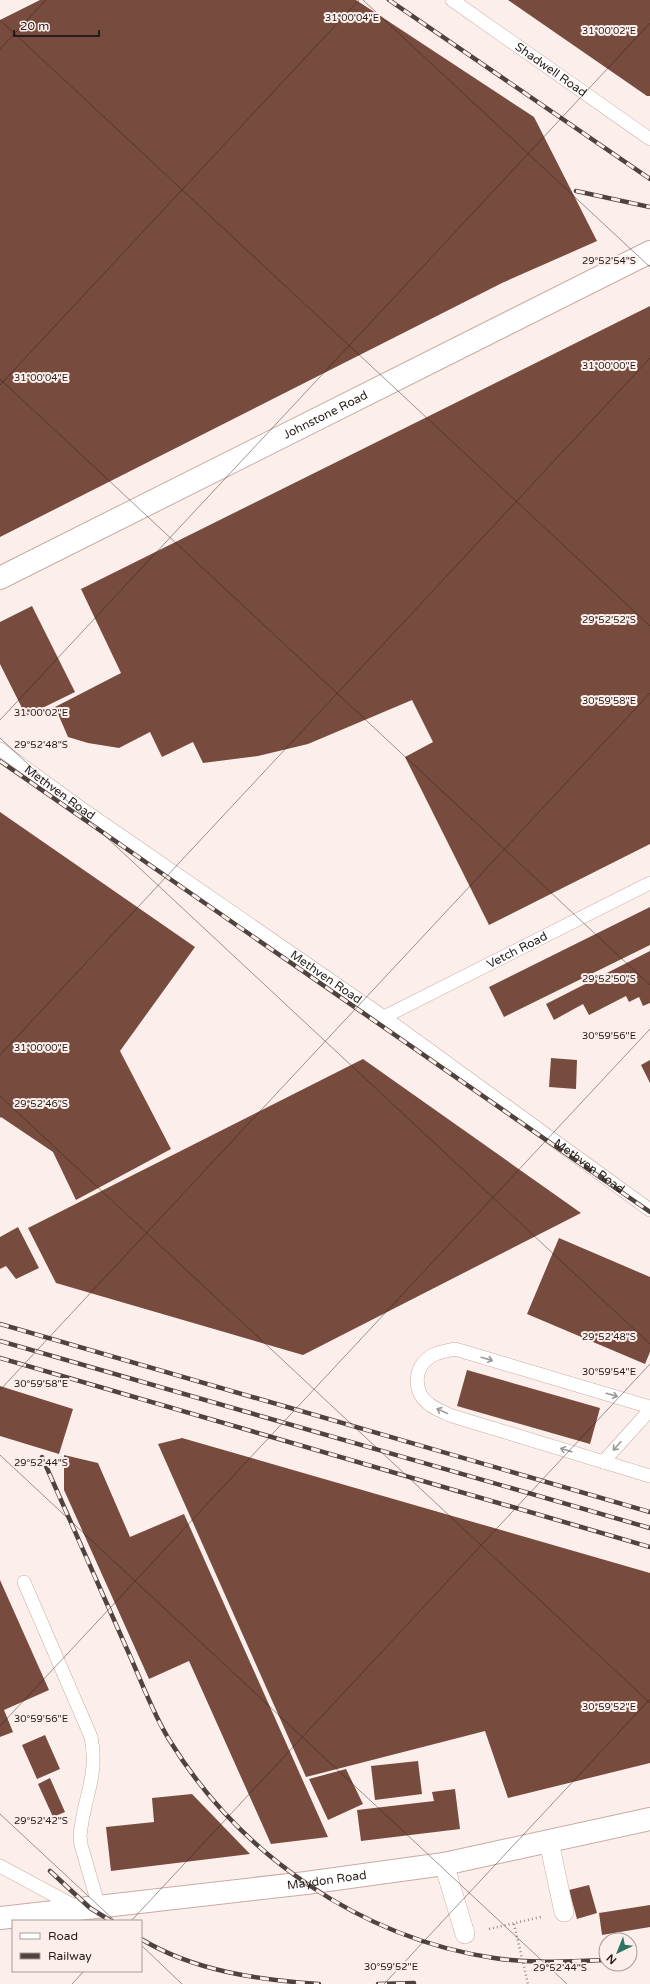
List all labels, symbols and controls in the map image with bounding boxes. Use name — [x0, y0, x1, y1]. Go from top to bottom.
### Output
scale bar — [14, 12, 99, 38]
text: 31°00'04"E — [325, 12, 379, 24]
text: 20 m — [20, 19, 49, 33]
text: 31°00'02"E — [582, 25, 636, 37]
street label: Shadwell Road — [512, 40, 590, 100]
text: 29°52'54"S — [582, 255, 636, 267]
text: 31°00'00"E — [582, 360, 636, 372]
text: 31°00'04"E — [14, 372, 68, 384]
street label: Johnstone Road — [281, 388, 370, 442]
text: 29°52'52"S — [582, 614, 636, 626]
text: 30°59'58"E — [582, 695, 636, 707]
text: 31°00'02"E — [14, 707, 68, 719]
text: 29°52'48"S — [14, 739, 68, 751]
street label: Methven Road — [22, 762, 98, 823]
street label: Vetch Road — [484, 929, 550, 971]
street label: Methven Road — [288, 948, 365, 1007]
text: 29°52'50"S — [582, 973, 636, 985]
text: 30°59'56"E — [582, 1030, 636, 1042]
text: 31°00'00"E — [14, 1042, 68, 1054]
text: 29°52'46"S — [14, 1098, 68, 1110]
street label: Methven Road — [551, 1136, 627, 1196]
text: 29°52'48"S — [582, 1331, 636, 1343]
one-way arrow — [480, 1356, 493, 1363]
text: 30°59'54"E — [582, 1366, 636, 1378]
text: 30°59'58"E — [14, 1378, 68, 1390]
one-way arrow — [605, 1392, 618, 1399]
one-way arrow — [436, 1407, 448, 1414]
one-way arrow — [612, 1441, 622, 1451]
one-way arrow — [559, 1446, 572, 1453]
text: 29°52'44"S — [14, 1457, 68, 1469]
text: 30°59'52"E — [582, 1701, 636, 1713]
text: 30°59'56"E — [14, 1713, 68, 1725]
text: 29°52'42"S — [14, 1815, 68, 1827]
street label: Maydon Road — [286, 1868, 367, 1892]
legend — [12, 1920, 142, 1972]
text: Road — [48, 1929, 78, 1943]
north arrow — [598, 1932, 638, 1972]
text: Railway — [48, 1949, 92, 1963]
text: N — [604, 1951, 619, 1967]
text: 30°59'52"E — [364, 1961, 418, 1973]
text: 29°52'44"S — [533, 1962, 587, 1974]

